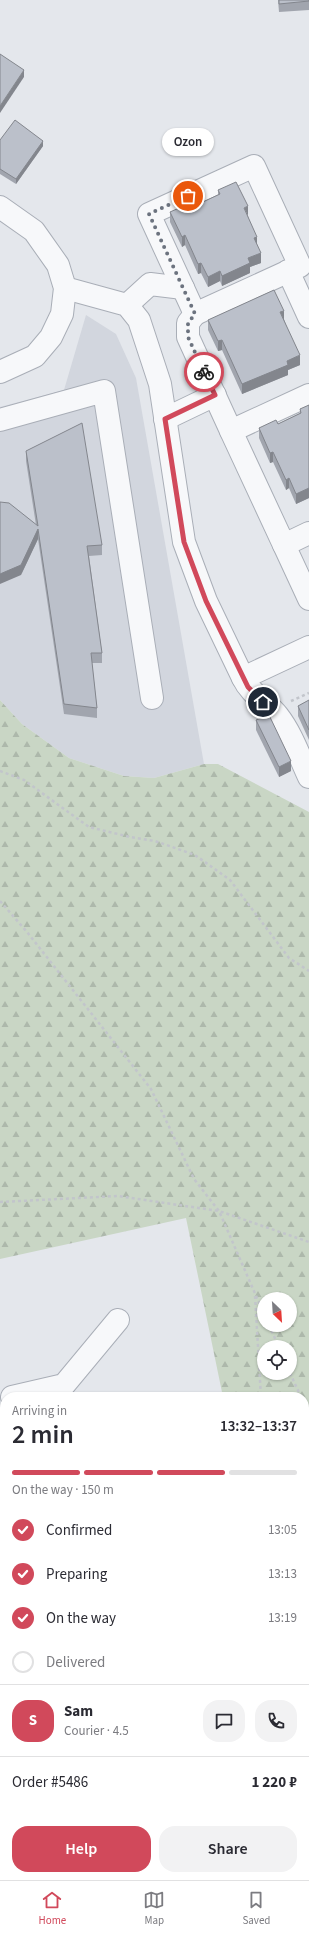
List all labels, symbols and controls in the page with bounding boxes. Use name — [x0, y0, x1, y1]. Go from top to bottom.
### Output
callout: Ozon — [162, 128, 214, 156]
text: Ozon — [174, 133, 202, 151]
pin — [171, 179, 205, 213]
icon: bag — [177, 185, 199, 207]
courier — [184, 352, 224, 392]
icon: bike — [193, 361, 215, 383]
pin — [246, 685, 280, 719]
icon: home — [252, 691, 274, 713]
north arrow — [257, 1292, 297, 1332]
map controls — [257, 1292, 297, 1380]
button: locate — [257, 1340, 297, 1380]
text: Arriving in — [12, 1402, 67, 1420]
text: 2 min — [12, 1416, 74, 1453]
text: 13:32–13:37 — [220, 1416, 297, 1437]
text: On the way · 150 m — [12, 1481, 114, 1499]
icon: check — [12, 1519, 34, 1541]
text: Confirmed — [46, 1520, 112, 1541]
text: 13:05 — [268, 1521, 297, 1539]
icon: check — [12, 1563, 34, 1585]
text: Preparing — [46, 1564, 107, 1585]
text: 13:13 — [268, 1565, 297, 1583]
icon: check — [12, 1607, 34, 1629]
text: On the way — [46, 1608, 116, 1629]
text: 13:19 — [268, 1609, 297, 1627]
text: Delivered — [46, 1652, 105, 1673]
button: chat — [203, 1700, 245, 1742]
button: phone — [255, 1700, 297, 1742]
text: Sam — [64, 1701, 93, 1722]
text: S — [29, 1710, 37, 1731]
text: Courier · 4.5 — [64, 1722, 129, 1740]
text: Order #5486 — [12, 1772, 88, 1793]
text: 1 220 ₽ — [251, 1772, 297, 1793]
button: Help — [12, 1826, 151, 1872]
button: Share — [159, 1826, 297, 1872]
tab: Home — [39, 1889, 66, 1928]
tab: Map — [143, 1889, 165, 1928]
tab: Saved — [242, 1889, 270, 1928]

